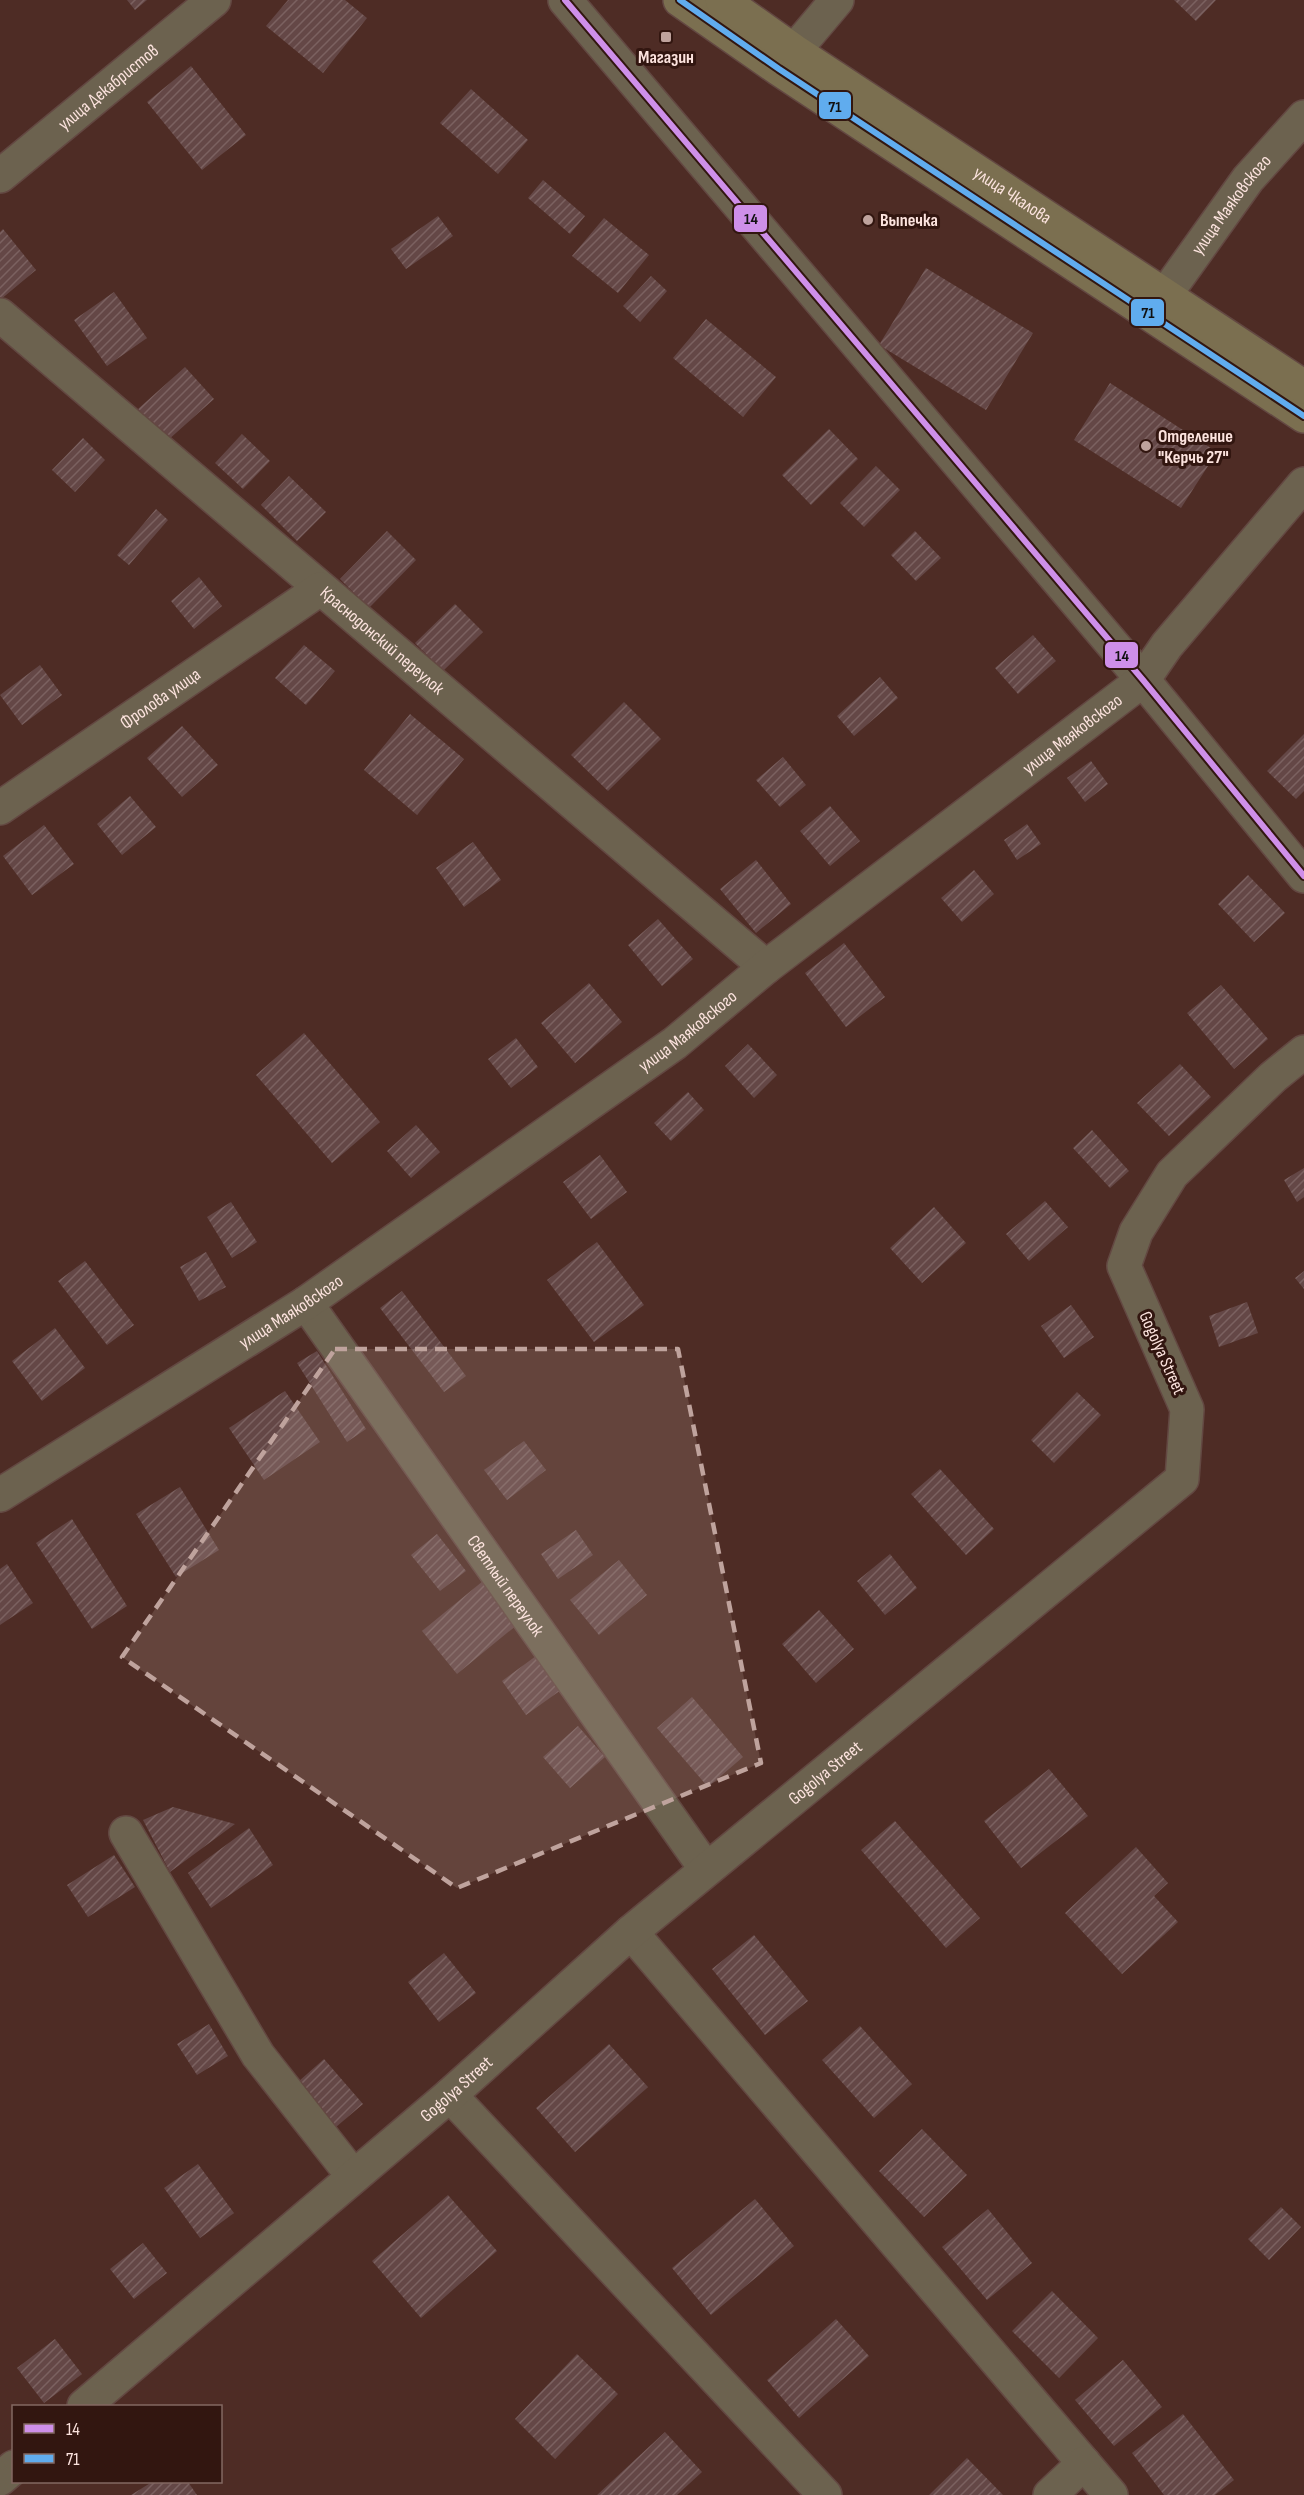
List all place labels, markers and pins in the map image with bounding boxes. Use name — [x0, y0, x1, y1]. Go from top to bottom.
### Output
marker: Магазин — [659, 30, 673, 44]
place label: Магазин — [638, 47, 694, 68]
place label: Выпечка — [880, 210, 938, 231]
marker: Выпечка — [861, 213, 875, 227]
place label: Отделение "Керчь 27" — [1158, 426, 1233, 468]
marker: Отделение "Керчь 27" — [1139, 439, 1153, 453]

